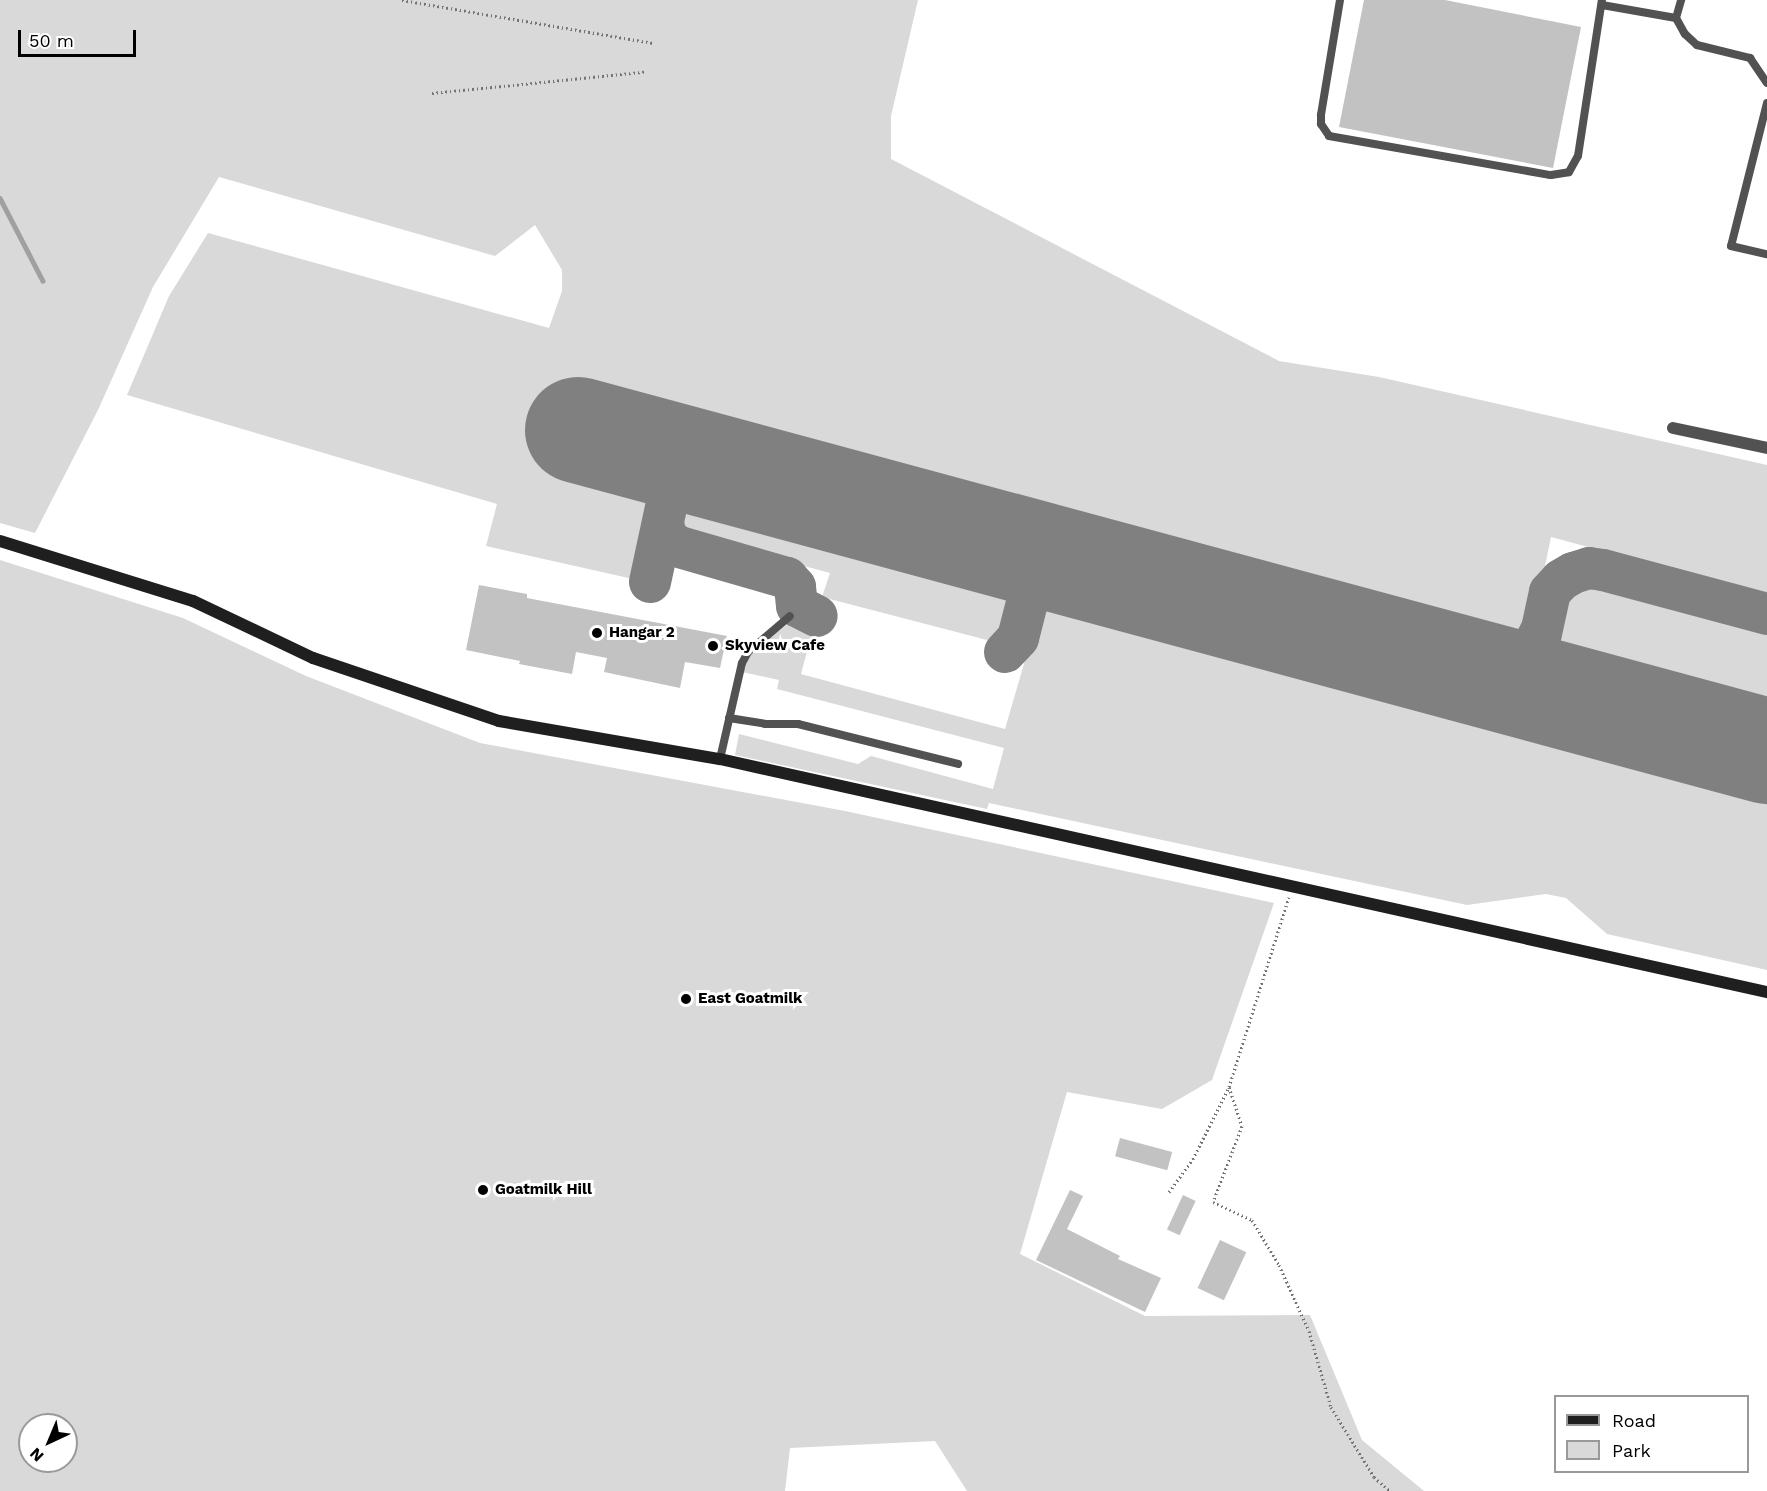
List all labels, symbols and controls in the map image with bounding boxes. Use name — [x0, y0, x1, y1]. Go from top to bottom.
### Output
scale bar — [21, 18, 140, 56]
text: 50 m — [29, 30, 74, 51]
place label: Hangar 2 — [609, 624, 675, 642]
marker: Hangar 2 — [590, 626, 604, 640]
place label: Skyview Cafe — [725, 637, 825, 655]
marker: Skyview Cafe — [706, 639, 720, 653]
place label: East Goatmilk — [698, 990, 802, 1008]
marker: East Goatmilk — [679, 992, 693, 1006]
place label: Goatmilk Hill — [495, 1181, 592, 1199]
marker: Goatmilk Hill — [476, 1183, 490, 1197]
legend — [1554, 1395, 1749, 1473]
text: Road — [1612, 1410, 1656, 1431]
north arrow — [18, 1413, 78, 1473]
text: Park — [1612, 1440, 1651, 1461]
text: N — [26, 1444, 47, 1466]

